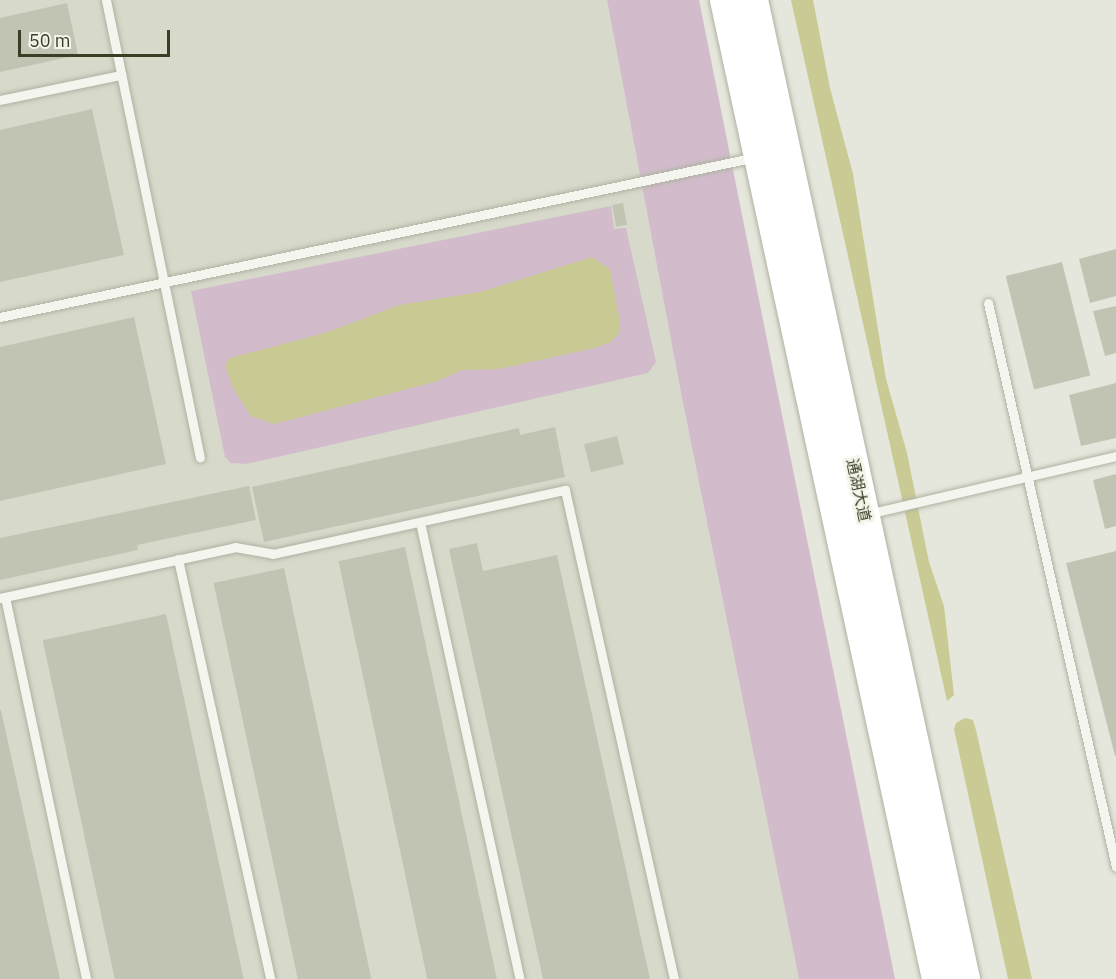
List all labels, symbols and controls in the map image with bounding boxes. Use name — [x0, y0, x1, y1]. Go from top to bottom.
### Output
scale bar — [21, 18, 172, 56]
text: 50 m — [29, 29, 71, 52]
street label: 通湖大道 — [843, 457, 875, 523]

